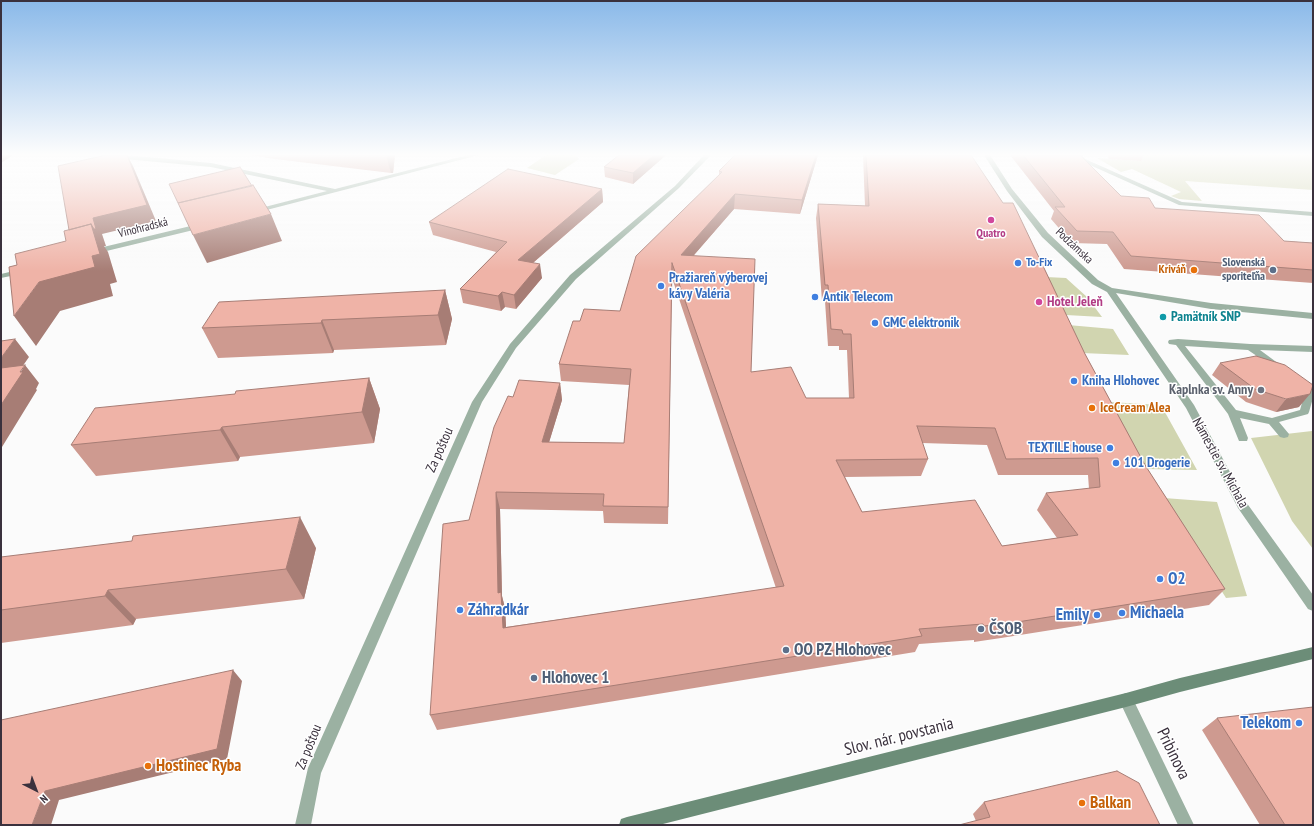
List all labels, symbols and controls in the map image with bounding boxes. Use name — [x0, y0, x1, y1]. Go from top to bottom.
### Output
street label: Vinohradská — [117, 215, 169, 241]
marker: Quatro — [986, 215, 996, 225]
street label: Podzámska — [1052, 225, 1096, 267]
place label: Quatro — [976, 227, 1006, 241]
place label: To-Fix — [1026, 256, 1052, 270]
place label: Slovenská sporiteľňa — [1222, 256, 1265, 284]
marker: To-Fix — [1013, 258, 1023, 268]
place label: Kriváň — [1159, 263, 1186, 277]
marker: Kriváň — [1189, 265, 1199, 275]
marker: Slovenská sporiteľňa — [1268, 265, 1278, 275]
place label: Pražiareň výberovej kávy Valéria — [669, 270, 768, 302]
marker: Pražiareň výberovej kávy Valéria — [656, 281, 666, 291]
place label: Antik Telecom — [823, 289, 893, 305]
marker: Antik Telecom — [810, 292, 820, 302]
place label: Hotel Jeleň — [1047, 294, 1103, 310]
marker: Hotel Jeleň — [1034, 297, 1044, 307]
place label: Pamätník SNP — [1171, 309, 1241, 325]
marker: Pamätník SNP — [1158, 312, 1168, 322]
place label: GMC elektronik — [883, 315, 959, 331]
marker: GMC elektronik — [870, 318, 880, 328]
place label: Kniha Hlohovec — [1082, 373, 1159, 389]
marker: Kniha Hlohovec — [1069, 376, 1079, 386]
place label: Kaplnka sv. Anny — [1169, 382, 1253, 398]
marker: Kaplnka sv. Anny — [1256, 385, 1266, 395]
place label: IceCream Alea — [1100, 400, 1171, 416]
marker: IceCream Alea — [1087, 403, 1097, 413]
street label: Námestie sv. Michala — [1188, 415, 1252, 511]
street label: Za poštou — [423, 425, 457, 475]
place label: TEXTILE house — [1028, 440, 1102, 456]
marker: TEXTILE house — [1105, 443, 1115, 453]
place label: 101 Drogerie — [1124, 455, 1190, 471]
marker: 101 Drogerie — [1111, 458, 1121, 468]
place label: O2 — [1168, 569, 1186, 589]
marker: O2 — [1155, 574, 1165, 584]
place label: Záhradkár — [468, 600, 529, 620]
place label: Michaela — [1130, 603, 1184, 623]
marker: Záhradkár — [455, 605, 465, 615]
place label: Emily — [1056, 605, 1089, 625]
marker: Michaela — [1117, 608, 1127, 618]
marker: Emily — [1092, 610, 1102, 620]
place label: ČSOB — [989, 619, 1022, 639]
marker: ČSOB — [976, 624, 986, 634]
place label: OO PZ Hlohovec — [794, 640, 891, 660]
marker: OO PZ Hlohovec — [781, 645, 791, 655]
place label: Hlohovec 1 — [542, 668, 609, 688]
marker: Hlohovec 1 — [529, 673, 539, 683]
place label: Telekom — [1240, 713, 1291, 733]
street label: Slov. nár. povstania — [842, 714, 956, 760]
marker: Telekom — [1294, 718, 1304, 728]
street label: Za poštou — [292, 722, 326, 772]
street label: Pribinova — [1152, 725, 1194, 783]
place label: Hostinec Ryba — [156, 756, 241, 776]
marker: Hostinec Ryba — [143, 761, 153, 771]
north arrow — [16, 770, 56, 810]
text: N — [37, 792, 51, 806]
place label: Balkan — [1090, 793, 1131, 813]
marker: Balkan — [1077, 798, 1087, 808]

